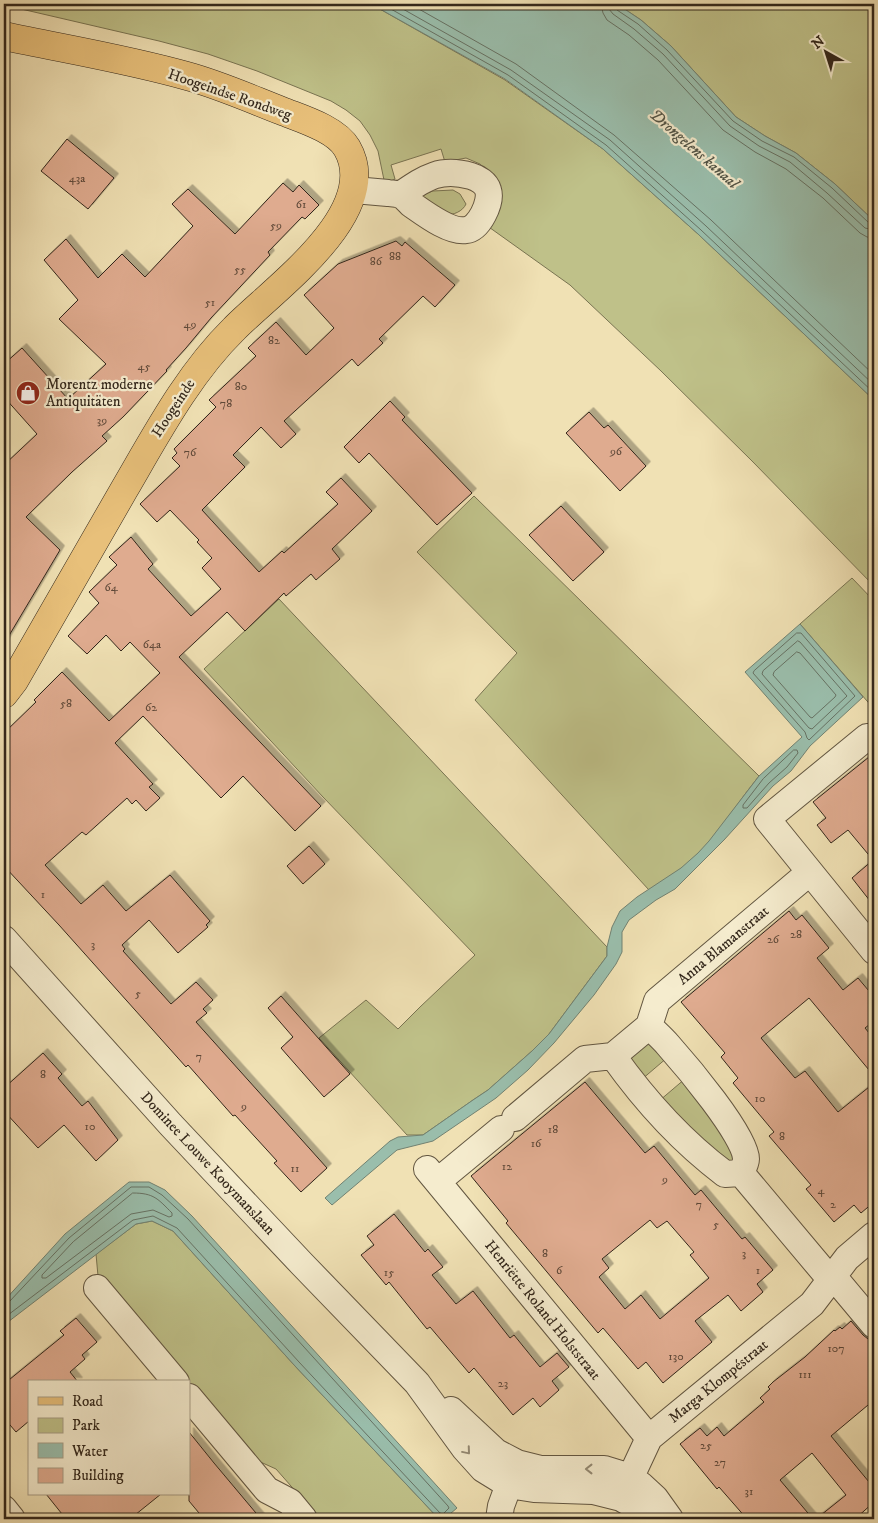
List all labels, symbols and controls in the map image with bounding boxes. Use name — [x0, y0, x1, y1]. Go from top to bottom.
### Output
north arrow — [800, 28, 850, 78]
text: N — [808, 32, 829, 53]
street label: Hoogeindse Rondweg — [165, 64, 295, 125]
water label: Drongelens kanaal — [646, 105, 744, 194]
house number: 43a — [69, 171, 86, 186]
house number: 61 — [296, 197, 306, 212]
house number: 59 — [270, 218, 282, 233]
house number: 88 — [389, 249, 401, 264]
house number: 86 — [370, 254, 383, 269]
house number: 55 — [234, 262, 246, 277]
house number: 51 — [205, 295, 215, 310]
house number: 49 — [184, 317, 196, 332]
house number: 82 — [268, 333, 280, 348]
house number: 45 — [138, 359, 150, 374]
place label: Morentz moderne Antiquitäten — [46, 375, 153, 411]
street label: Hoogeinde — [148, 375, 199, 441]
house number: 80 — [235, 379, 247, 394]
shop icon: Morentz moderne Antiquitäten — [15, 380, 41, 406]
house number: 78 — [220, 396, 232, 411]
house number: 39 — [97, 413, 107, 428]
house number: 96 — [609, 444, 623, 459]
house number: 76 — [184, 445, 197, 460]
house number: 64 — [104, 580, 119, 595]
house number: 64a — [143, 637, 162, 652]
house number: 58 — [60, 696, 72, 711]
house number: 62 — [145, 700, 157, 715]
house number: 1 — [41, 887, 45, 902]
street label: Anna Blamanstraat — [674, 901, 773, 989]
house number: 28 — [790, 927, 802, 942]
house number: 26 — [767, 932, 780, 947]
house number: 3 — [91, 937, 95, 952]
house number: 5 — [135, 986, 141, 1001]
house number: 7 — [196, 1049, 202, 1064]
house number: 8 — [40, 1067, 46, 1082]
street label: Dominee Louwe Kooymanslaan — [136, 1088, 279, 1239]
house number: 10 — [755, 1091, 765, 1106]
house number: 9 — [240, 1099, 247, 1114]
house number: 10 — [85, 1119, 95, 1134]
house number: 18 — [548, 1122, 558, 1137]
house number: 8 — [779, 1129, 785, 1144]
house number: 16 — [531, 1136, 542, 1151]
house number: 12 — [502, 1159, 512, 1174]
house number: 11 — [291, 1161, 299, 1176]
house number: 9 — [661, 1172, 668, 1187]
house number: 4 — [818, 1183, 826, 1198]
house number: 7 — [696, 1197, 702, 1212]
house number: 2 — [830, 1197, 836, 1212]
house number: 5 — [713, 1217, 719, 1232]
street label: Henriëtte Roland Holststraat — [480, 1237, 605, 1384]
house number: 8 — [542, 1246, 548, 1261]
house number: 3 — [742, 1246, 746, 1261]
house number: 6 — [556, 1263, 563, 1278]
house number: 1 — [756, 1263, 760, 1278]
house number: 15 — [384, 1265, 394, 1280]
street label: Marga Klompéstraat — [665, 1335, 772, 1427]
house number: 107 — [827, 1341, 845, 1356]
house number: 130 — [668, 1349, 684, 1364]
house number: 111 — [798, 1367, 812, 1382]
house number: 23 — [498, 1376, 508, 1391]
legend — [28, 1380, 190, 1496]
text: Road — [72, 1392, 104, 1411]
text: Park — [72, 1416, 101, 1435]
house number: 25 — [700, 1438, 712, 1453]
text: Water — [71, 1442, 108, 1461]
one-way arrow — [462, 1445, 471, 1454]
house number: 27 — [714, 1455, 726, 1470]
one-way arrow — [584, 1464, 592, 1474]
text: Building — [72, 1466, 124, 1485]
house number: 31 — [745, 1484, 753, 1499]

